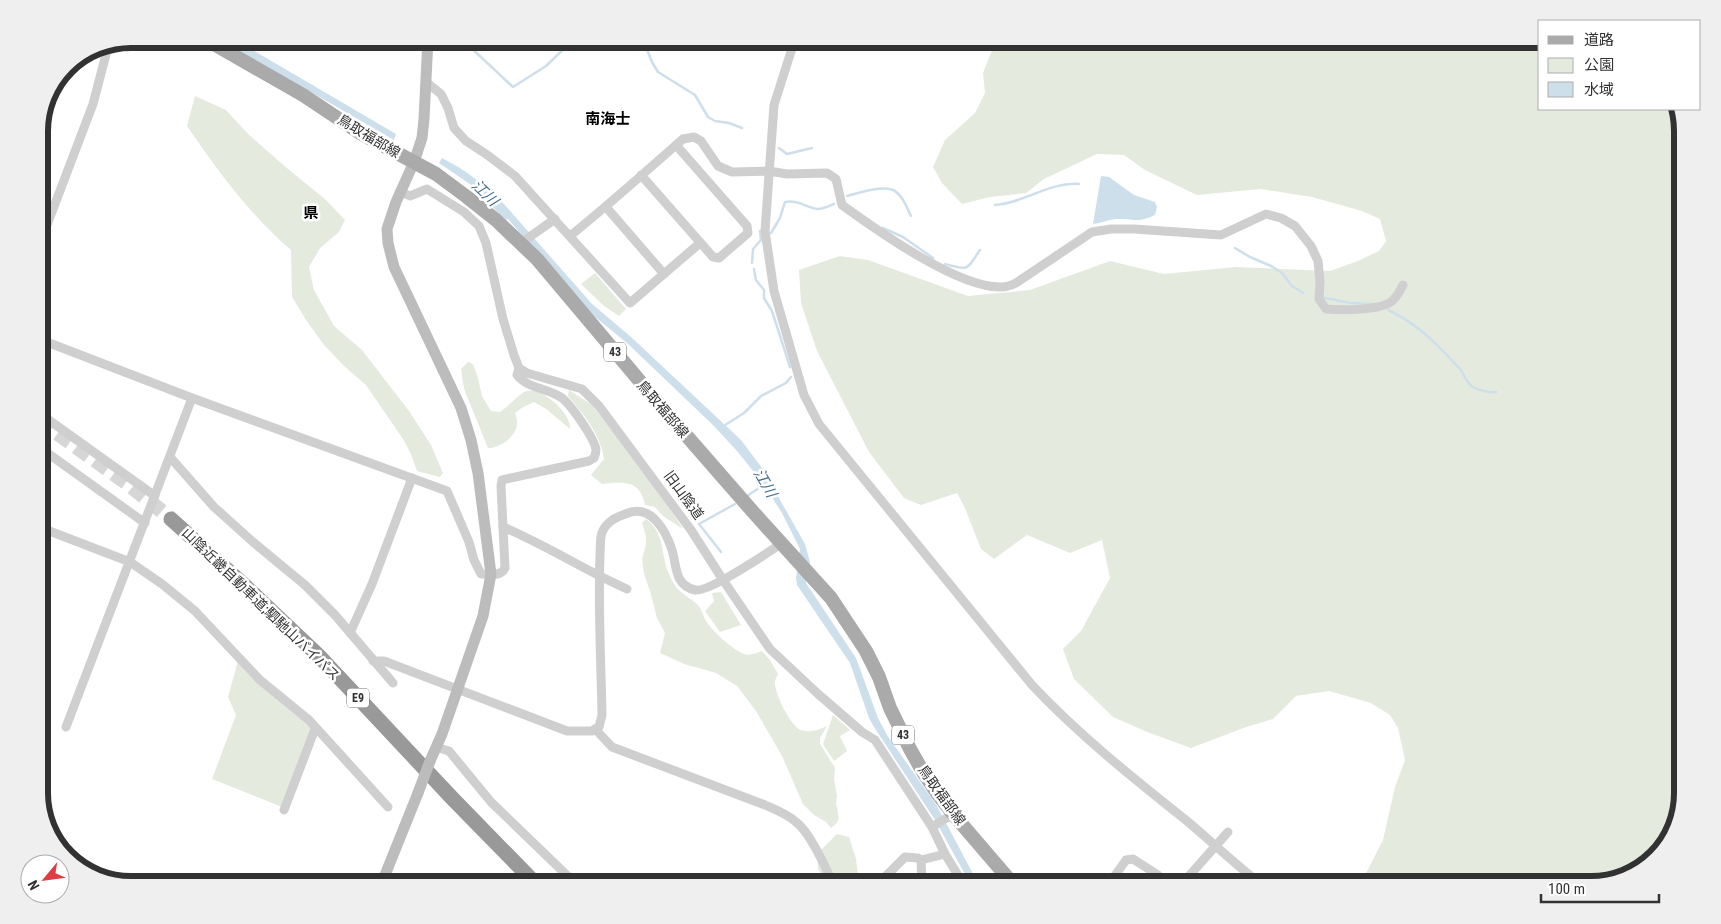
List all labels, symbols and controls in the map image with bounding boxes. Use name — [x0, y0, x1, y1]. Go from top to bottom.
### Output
legend — [1538, 20, 1701, 110]
text: 道路 — [1584, 31, 1614, 49]
text: 公園 — [1584, 56, 1614, 74]
text: 水域 — [1584, 81, 1614, 99]
district label: 南海士 — [585, 110, 631, 128]
street label: 鳥取福部線 — [335, 111, 403, 161]
water label: 江川 — [468, 176, 503, 211]
district label: 県 — [303, 204, 319, 222]
road number: 43 — [604, 342, 626, 362]
street label: 鳥取福部線 — [634, 377, 692, 441]
water label: 江川 — [750, 466, 781, 502]
street label: 旧山陰道 — [661, 468, 707, 522]
street label: 山陰近畿自動車道;駟馳山バイパス — [179, 524, 343, 684]
road number: E9 — [347, 688, 369, 708]
road number: 43 — [892, 726, 914, 744]
street label: 鳥取福部線 — [915, 762, 969, 828]
north arrow — [20, 854, 70, 904]
scale bar — [1541, 872, 1658, 904]
text: N — [25, 878, 43, 893]
text: 100 m — [1548, 880, 1585, 898]

